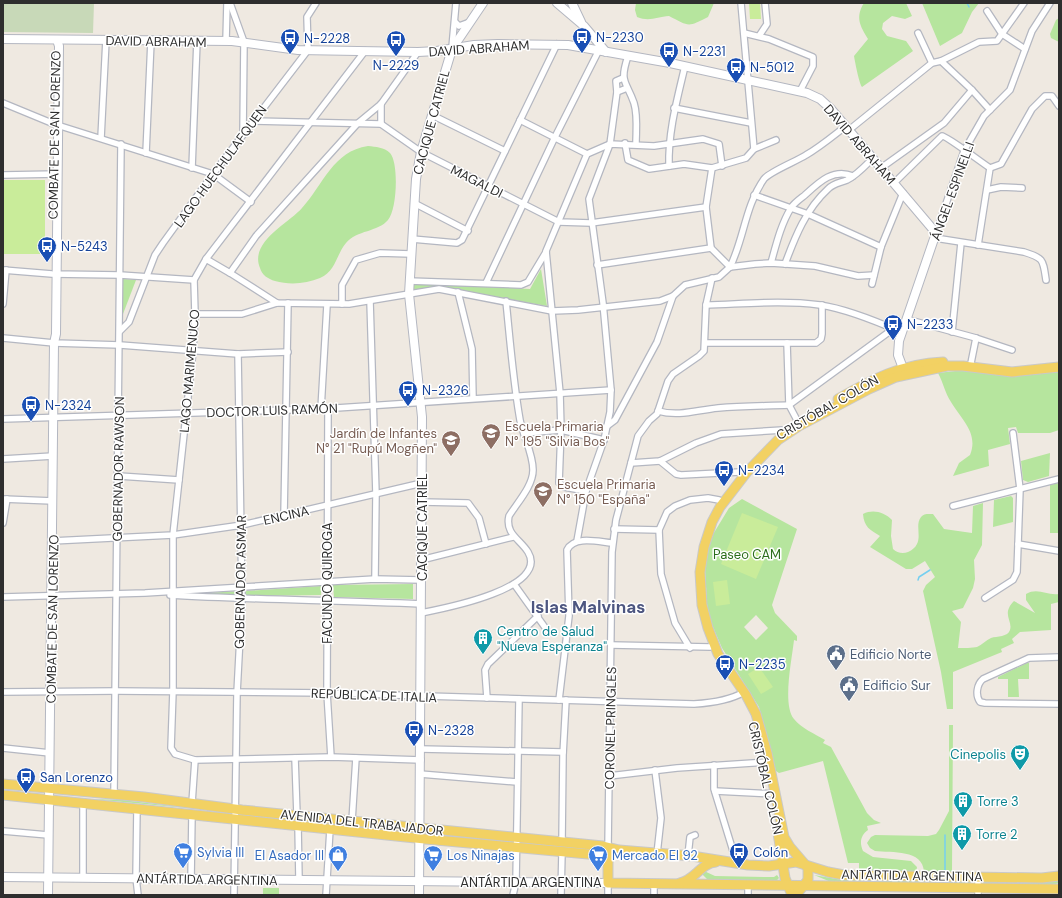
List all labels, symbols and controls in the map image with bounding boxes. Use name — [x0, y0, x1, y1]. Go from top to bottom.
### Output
bus stop icon: N-2230 — [571, 26, 593, 54]
bus stop icon: N-2228 — [279, 27, 301, 55]
bus stop icon: N-2229 — [385, 29, 407, 57]
place label: N-2230 — [596, 29, 644, 46]
place label: N-2228 — [304, 30, 350, 47]
street label: DAVID ABRAHAM — [105, 32, 207, 51]
street label: DAVID ABRAHAM — [428, 36, 530, 61]
bus stop icon: N-2231 — [658, 40, 680, 68]
place label: N-2231 — [683, 43, 726, 60]
street label: COMBATE DE SAN LORENZO — [45, 50, 64, 220]
bus stop icon: N-5012 — [725, 56, 747, 84]
place label: N-2229 — [373, 57, 419, 74]
place label: N-5012 — [750, 59, 794, 76]
street label: CACIQUE CATRIEL — [409, 68, 454, 176]
street label: DAVID ABRAHAM — [820, 101, 899, 188]
street label: LAGO HUECHULAFQUEN — [170, 102, 271, 231]
street label: ÁNGEL ESPINELLI — [926, 139, 978, 243]
street label: MAGALDI — [448, 161, 506, 202]
bus stop icon: N-5243 — [36, 235, 58, 263]
place label: N-5243 — [61, 238, 108, 255]
street label: LAGO MARIMENUCO — [176, 309, 203, 433]
bus stop icon: N-2233 — [882, 313, 904, 341]
place label: N-2233 — [907, 316, 953, 333]
street label: CRISTÓBAL COLÓN — [773, 371, 881, 444]
bus stop icon: N-2326 — [397, 379, 419, 407]
place label: N-2326 — [422, 382, 469, 399]
bus stop icon: N-2324 — [20, 394, 42, 422]
street label: GOBERNADOR RAWSON — [109, 396, 128, 542]
place label: N-2324 — [45, 397, 91, 414]
street label: DOCTOR LUIS RAMÓN — [206, 400, 338, 421]
place label: Escuela Primaria N° 195 "Silvia Bos" — [505, 418, 609, 450]
school or university icon: Escuela Primaria N° 195 "Silvia Bos" — [480, 422, 502, 450]
place label: Jardín de Infantes N° 21 "Rupú Mogñen" — [316, 425, 437, 457]
school or university icon: Jardín de Infantes N° 21 "Rupú Mogñen" — [440, 429, 462, 457]
bus stop icon: N-2234 — [713, 459, 735, 487]
place label: N-2234 — [738, 462, 785, 479]
street label: CACIQUE CATRIEL — [414, 473, 431, 581]
place label: Escuela Primaria N° 150 "España" — [557, 476, 656, 508]
school or university icon: Escuela Primaria N° 150 "España" — [532, 480, 554, 508]
street label: ENCINA — [262, 502, 311, 529]
street label: GOBERNADOR ASMAR — [231, 515, 250, 649]
street label: FACUNDO QUIROGA — [319, 522, 336, 644]
street label: COMBATE DE SAN LORENZO — [43, 534, 62, 704]
park label: Paseo CAM — [713, 546, 781, 563]
district label: Islas Malvinas — [531, 596, 645, 618]
place label: Centro de Salud "Nueva Esperanza" — [497, 623, 607, 655]
building icon: Centro de Salud "Nueva Esperanza" — [472, 627, 494, 655]
public building icon: Edificio Norte — [825, 643, 847, 671]
place label: Edificio Norte — [850, 646, 931, 663]
bus stop icon: N-2235 — [714, 653, 736, 681]
place label: N-2235 — [739, 656, 786, 673]
street label: CORONEL PRINGLES — [601, 667, 620, 789]
public building icon: Edificio Sur — [838, 674, 860, 702]
place label: Edificio Sur — [863, 677, 931, 694]
street label: REPÚBLICA DE ITALIA — [311, 684, 438, 706]
bus stop icon: N-2328 — [403, 719, 425, 747]
street label: CRISTÓBAL COLÓN — [744, 720, 787, 836]
place label: N-2328 — [428, 722, 474, 739]
theatre icon: Cinepolis — [1009, 743, 1031, 771]
place label: Cinepolis — [950, 746, 1006, 763]
bus stop icon: San Lorenzo — [15, 766, 37, 794]
place label: San Lorenzo — [40, 769, 113, 786]
building icon: Torre 3 — [952, 790, 974, 818]
place label: Torre 3 — [977, 793, 1019, 810]
street label: AVENIDA DEL TRABAJADOR — [280, 805, 445, 840]
building icon: Torre 2 — [951, 823, 973, 851]
place label: Torre 2 — [976, 826, 1018, 843]
supermarket icon: Sylvia III — [172, 841, 194, 869]
bus stop icon: Colón — [728, 841, 750, 869]
place label: Sylvia III — [197, 844, 244, 861]
shop icon: El Asador III — [327, 844, 349, 872]
supermarket icon: Los Ninajas — [422, 844, 444, 872]
supermarket icon: Mercado El 92 — [587, 844, 609, 872]
place label: Colón — [753, 844, 788, 861]
place label: El Asador III — [255, 847, 324, 864]
place label: Los Ninajas — [447, 847, 515, 864]
place label: Mercado El 92 — [612, 847, 698, 864]
street label: ANTÁRTIDA ARGENTINA — [841, 865, 983, 885]
street label: ANTÁRTIDA ARGENTINA — [136, 869, 278, 889]
street label: ANTÁRTIDA ARGENTINA — [460, 873, 602, 891]

